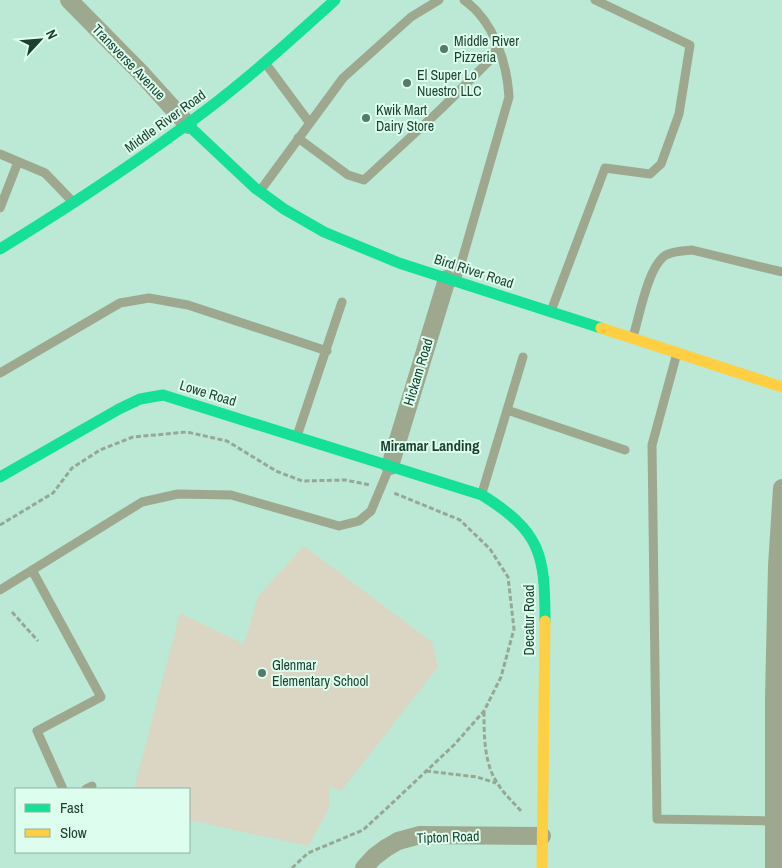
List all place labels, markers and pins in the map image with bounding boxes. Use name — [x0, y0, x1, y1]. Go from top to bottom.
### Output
place label: Middle River Pizzeria — [454, 32, 519, 66]
marker: Middle River Pizzeria — [438, 43, 450, 55]
place label: El Super Lo Nuestro LLC — [417, 66, 481, 100]
marker: El Super Lo Nuestro LLC — [401, 77, 413, 89]
place label: Kwik Mart Dairy Store — [376, 101, 434, 135]
marker: Kwik Mart Dairy Store — [360, 112, 372, 124]
place label: Glenmar Elementary School — [272, 656, 368, 690]
marker: Glenmar Elementary School — [256, 667, 268, 679]

